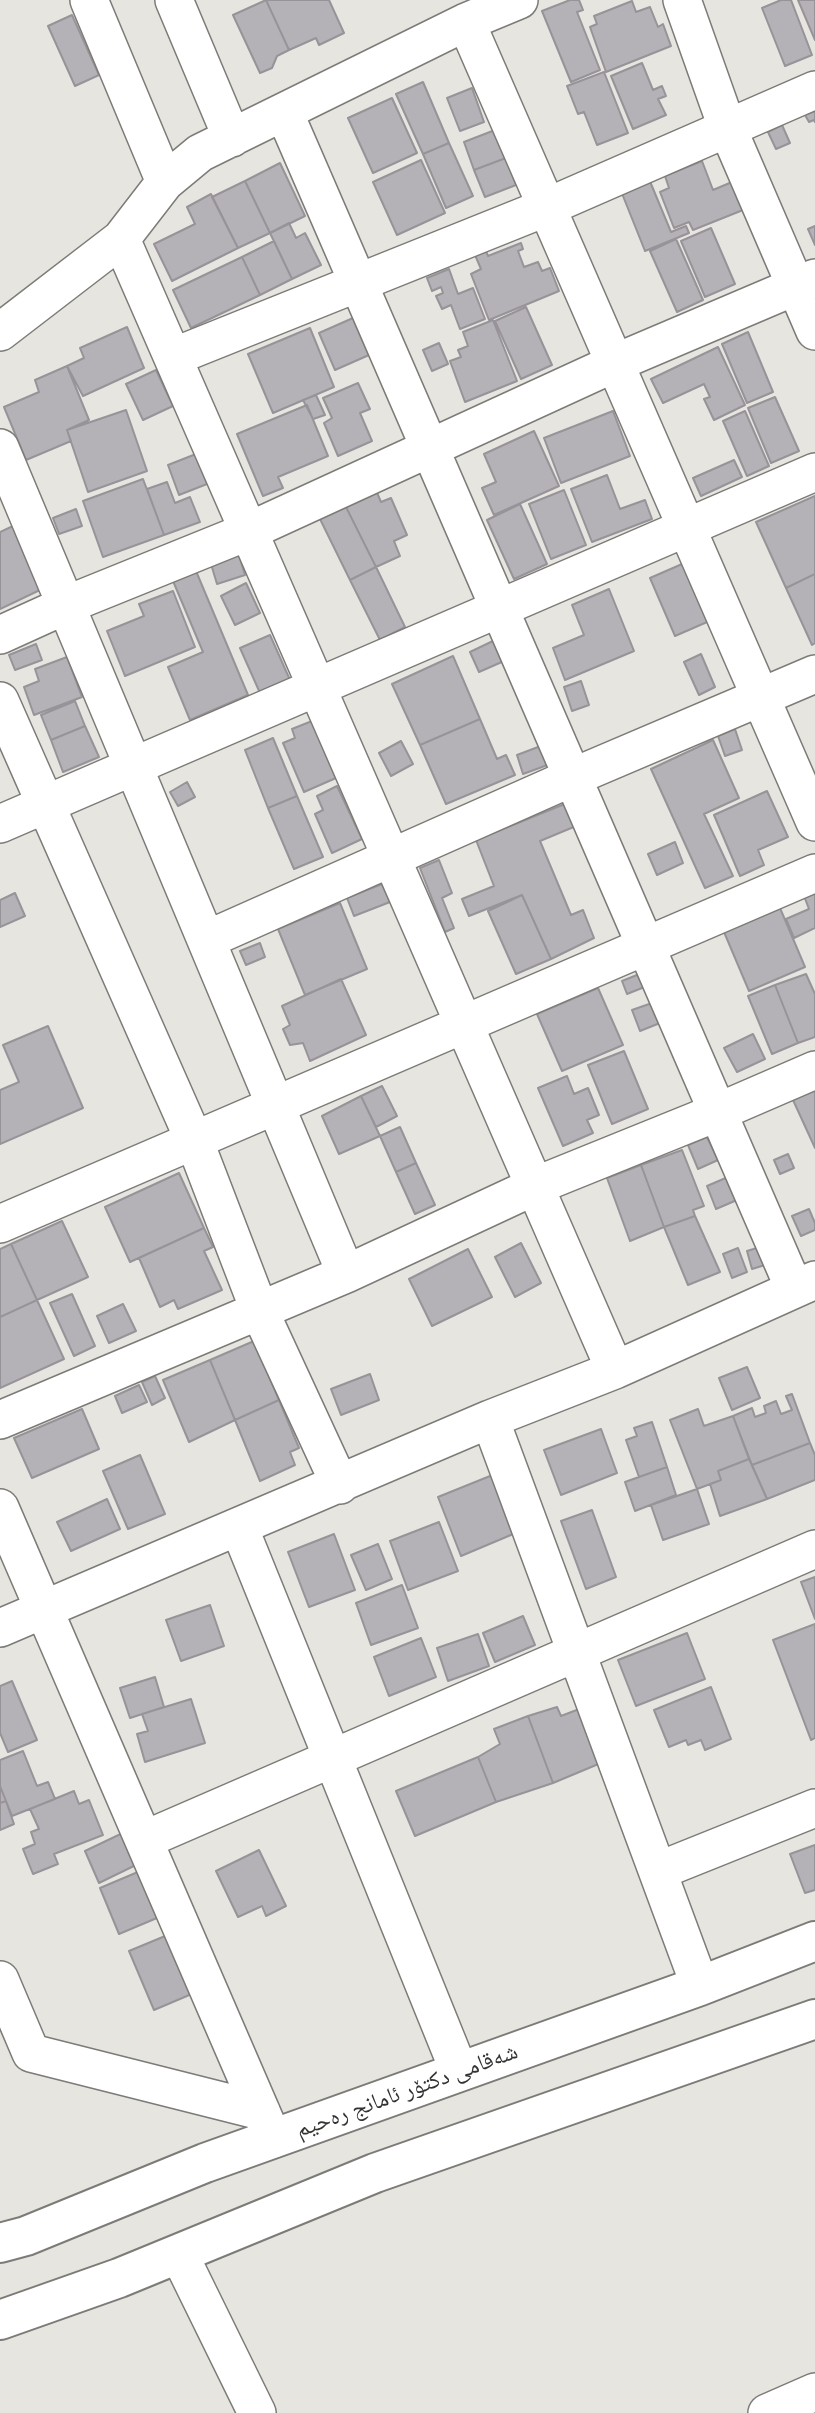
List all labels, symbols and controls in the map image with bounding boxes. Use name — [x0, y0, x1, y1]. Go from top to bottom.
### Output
street label: شەقامی دکتۆر ئامانج رەحیم — [292, 2038, 522, 2144]

